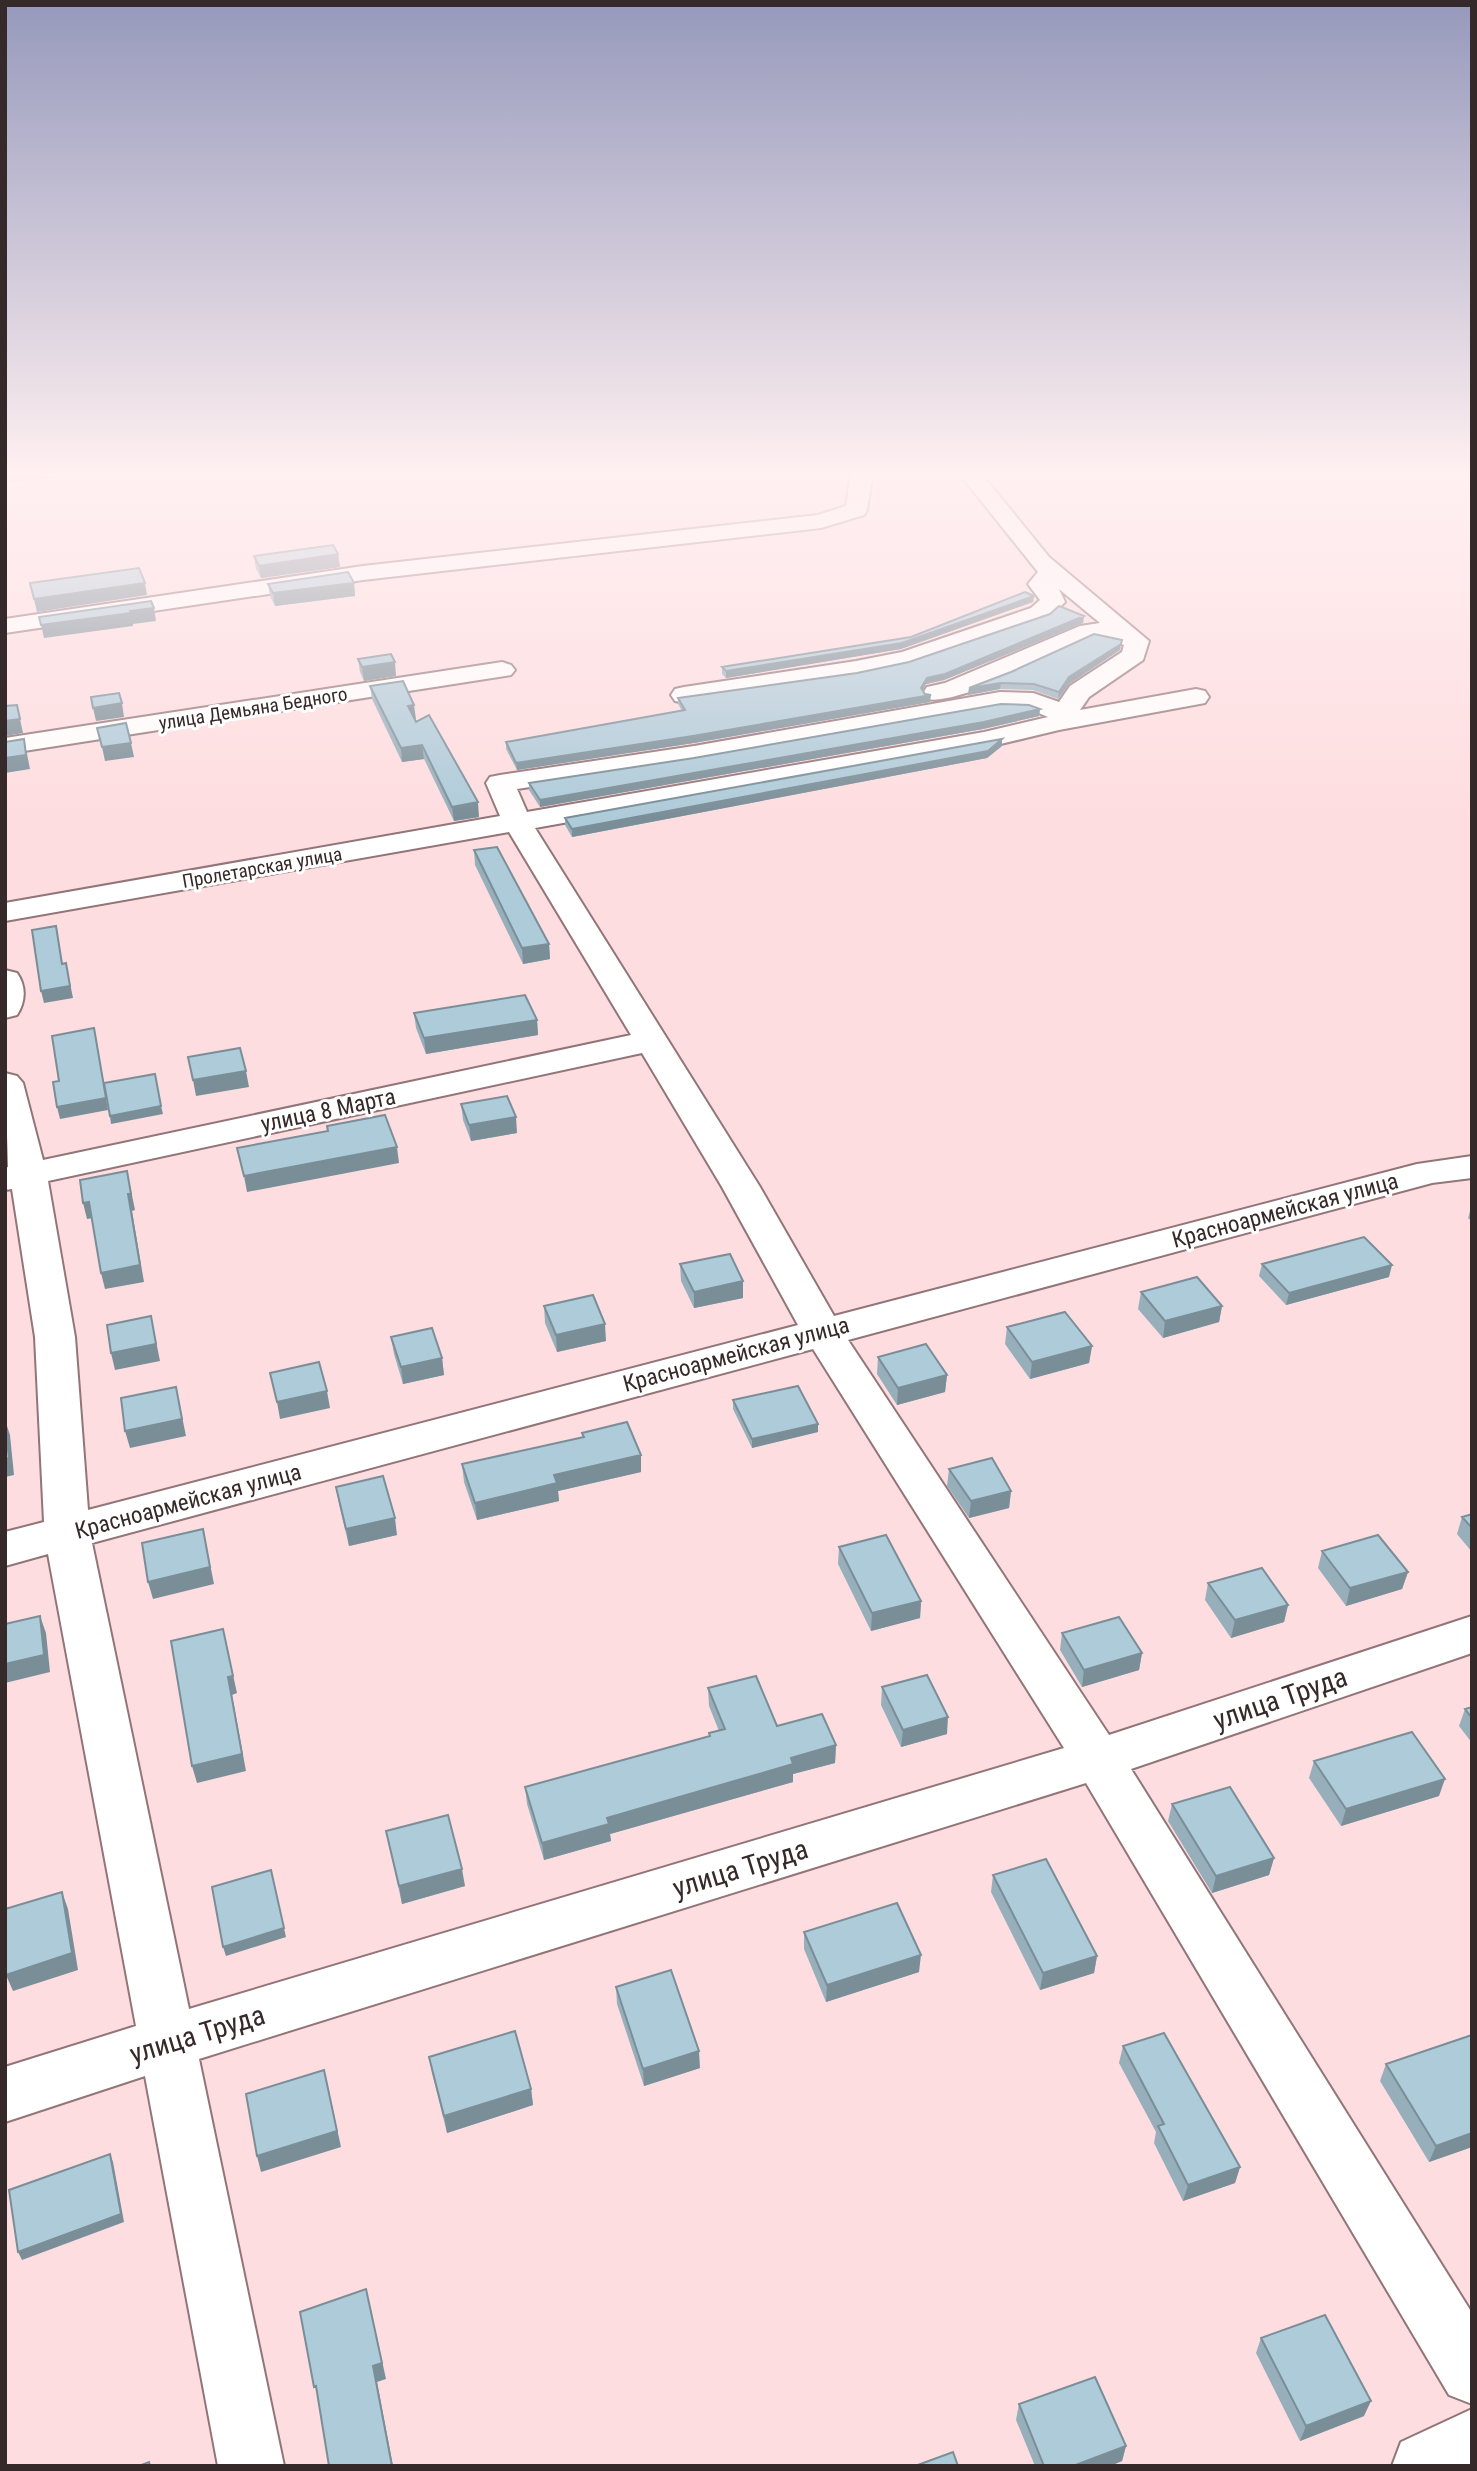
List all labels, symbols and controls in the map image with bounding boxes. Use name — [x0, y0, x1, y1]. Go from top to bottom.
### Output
street label: улица Демьяна Бедного — [157, 682, 349, 735]
street label: Пролетарская улица — [180, 842, 344, 893]
street label: улица 8 Марта — [258, 1083, 398, 1138]
street label: Красноармейская улица — [1169, 1167, 1401, 1254]
street label: Красноармейская улица — [620, 1311, 852, 1398]
street label: Красноармейская улица — [72, 1458, 304, 1545]
street label: улица Труда — [1209, 1660, 1352, 1737]
street label: улица Труда — [669, 1832, 812, 1905]
street label: улица Труда — [126, 1998, 269, 2071]

